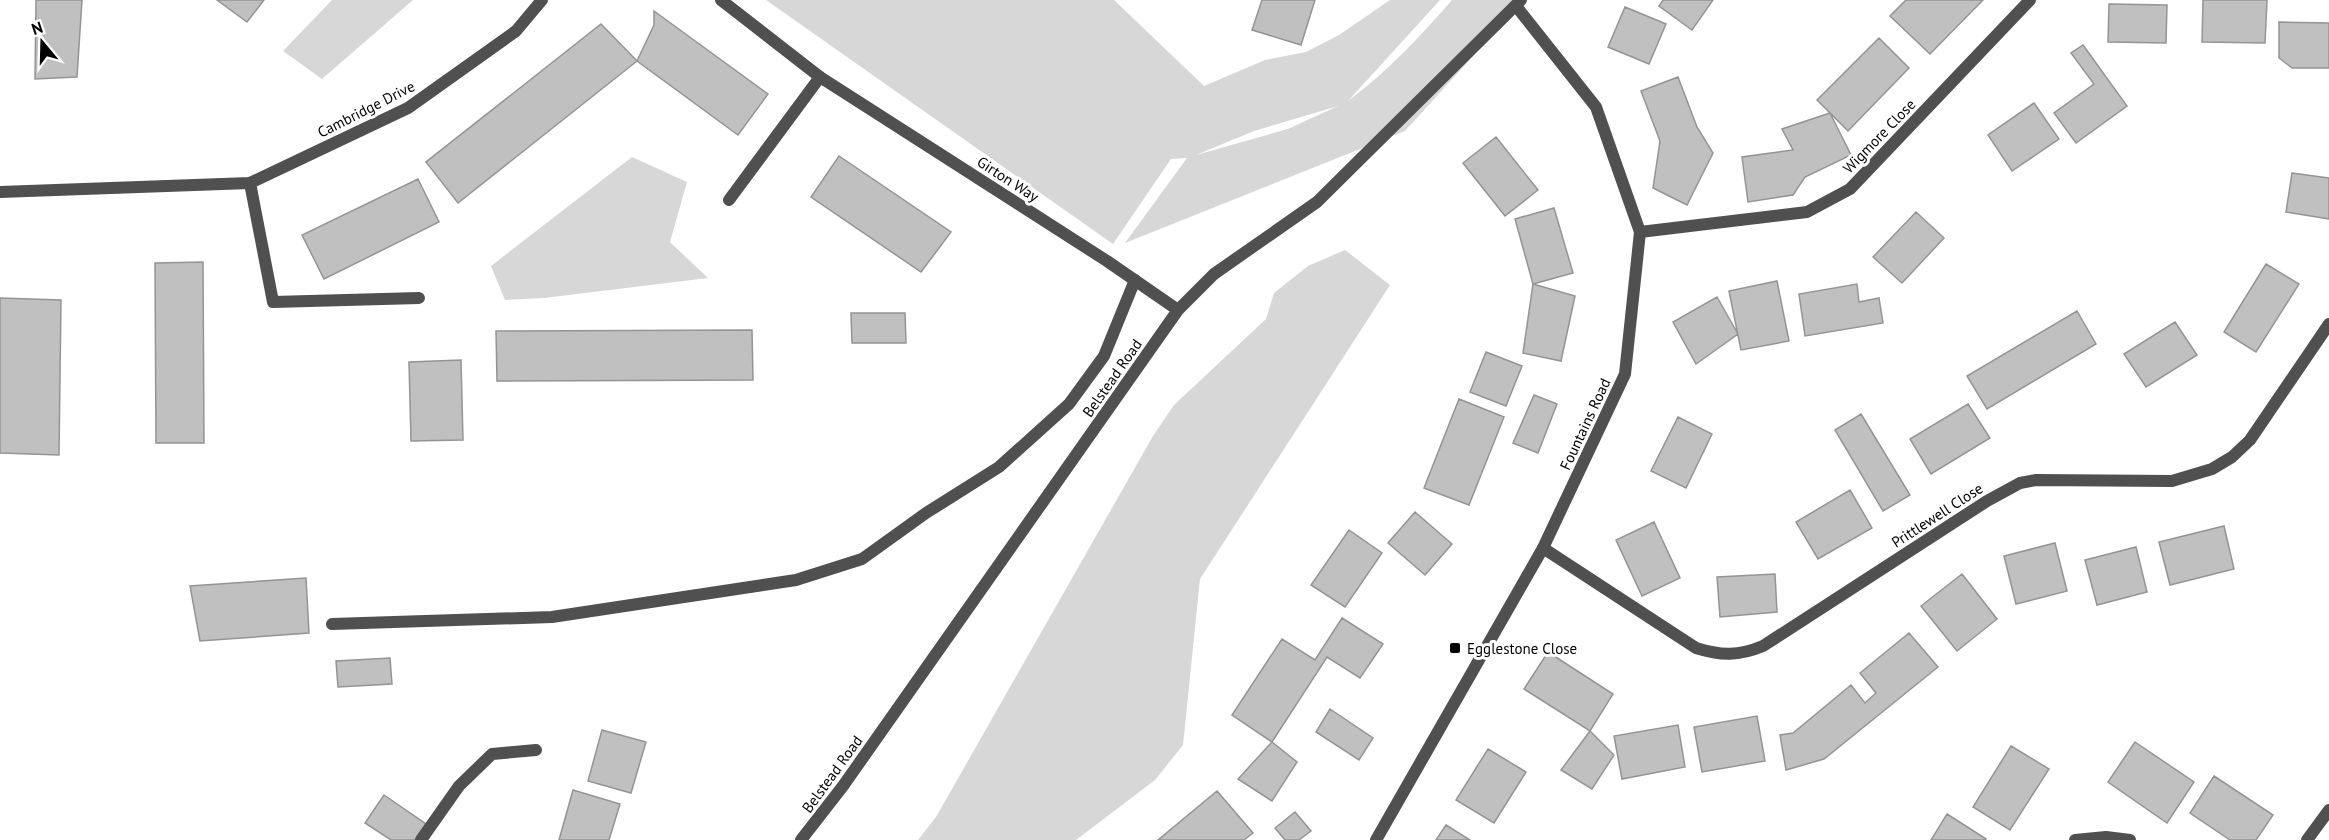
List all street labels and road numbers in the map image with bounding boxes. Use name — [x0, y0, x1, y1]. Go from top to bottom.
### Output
street label: Cambridge Drive — [314, 76, 418, 142]
street label: Wigmore Close — [1839, 95, 1919, 177]
street label: Girton Way — [974, 152, 1042, 206]
street label: Belstead Road — [1078, 335, 1146, 421]
street label: Fountains Road — [1555, 375, 1615, 473]
street label: Prittlewell Close — [1888, 478, 1986, 552]
street label: Belstead Road — [798, 732, 866, 816]

